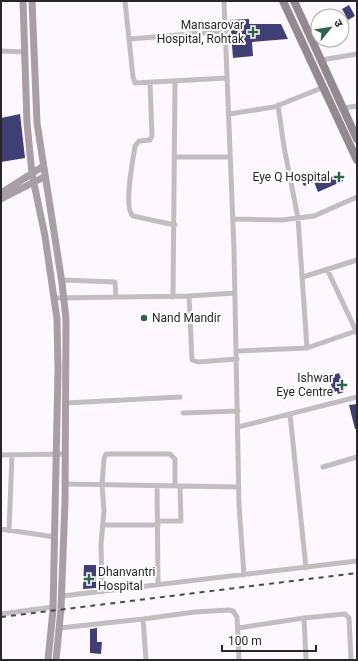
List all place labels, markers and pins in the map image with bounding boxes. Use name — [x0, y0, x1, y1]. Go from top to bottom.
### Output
place label: Mansarovar Hospital, Rohtak — [157, 18, 245, 46]
marker: Mansarovar Hospital, Rohtak — [247, 26, 259, 38]
place label: Eye Q Hospital — [253, 170, 330, 184]
marker: Eye Q Hospital — [333, 171, 345, 183]
place label: Nand Mandir — [152, 311, 221, 325]
marker: Nand Mandir — [139, 313, 149, 323]
place label: Ishwar Eye Centre — [276, 371, 333, 399]
marker: Ishwar Eye Centre — [336, 379, 348, 391]
place label: Dhanvantri Hospital — [98, 565, 156, 593]
marker: Dhanvantri Hospital — [83, 573, 95, 585]

